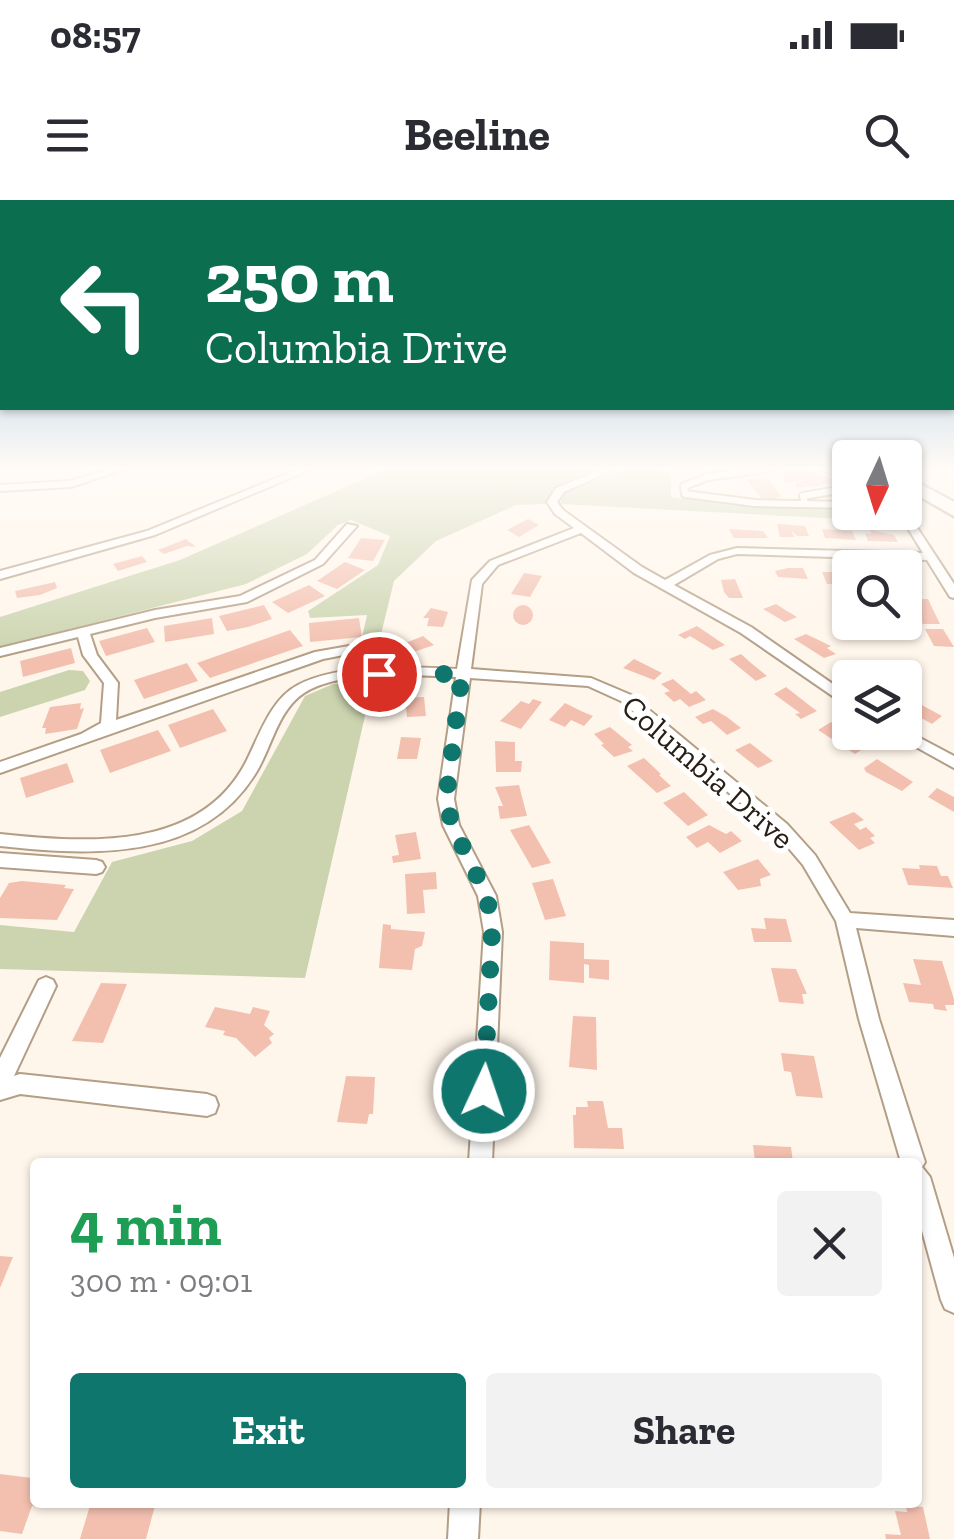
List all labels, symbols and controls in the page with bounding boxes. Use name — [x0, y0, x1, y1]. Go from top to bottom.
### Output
text: 08:57 — [50, 12, 140, 58]
icon: menu — [40, 108, 95, 163]
text: Beeline — [404, 108, 550, 162]
icon: search — [859, 108, 914, 163]
text: 250 m — [205, 236, 394, 320]
icon: left — [40, 240, 170, 370]
text: Columbia Drive — [205, 321, 508, 375]
north arrow — [832, 440, 922, 530]
map controls — [832, 440, 922, 750]
button: search — [832, 550, 922, 640]
pin — [337, 632, 422, 717]
icon: arrive — [352, 647, 407, 702]
button: layers — [832, 660, 922, 750]
street label: Columbia Drive — [614, 687, 802, 857]
position arrow — [432, 1039, 536, 1143]
text: 4 min — [70, 1188, 222, 1260]
button: close — [777, 1191, 882, 1296]
text: 300 m · 09:01 — [70, 1262, 252, 1300]
button: Exit — [70, 1373, 466, 1488]
button: Share — [486, 1373, 882, 1488]

